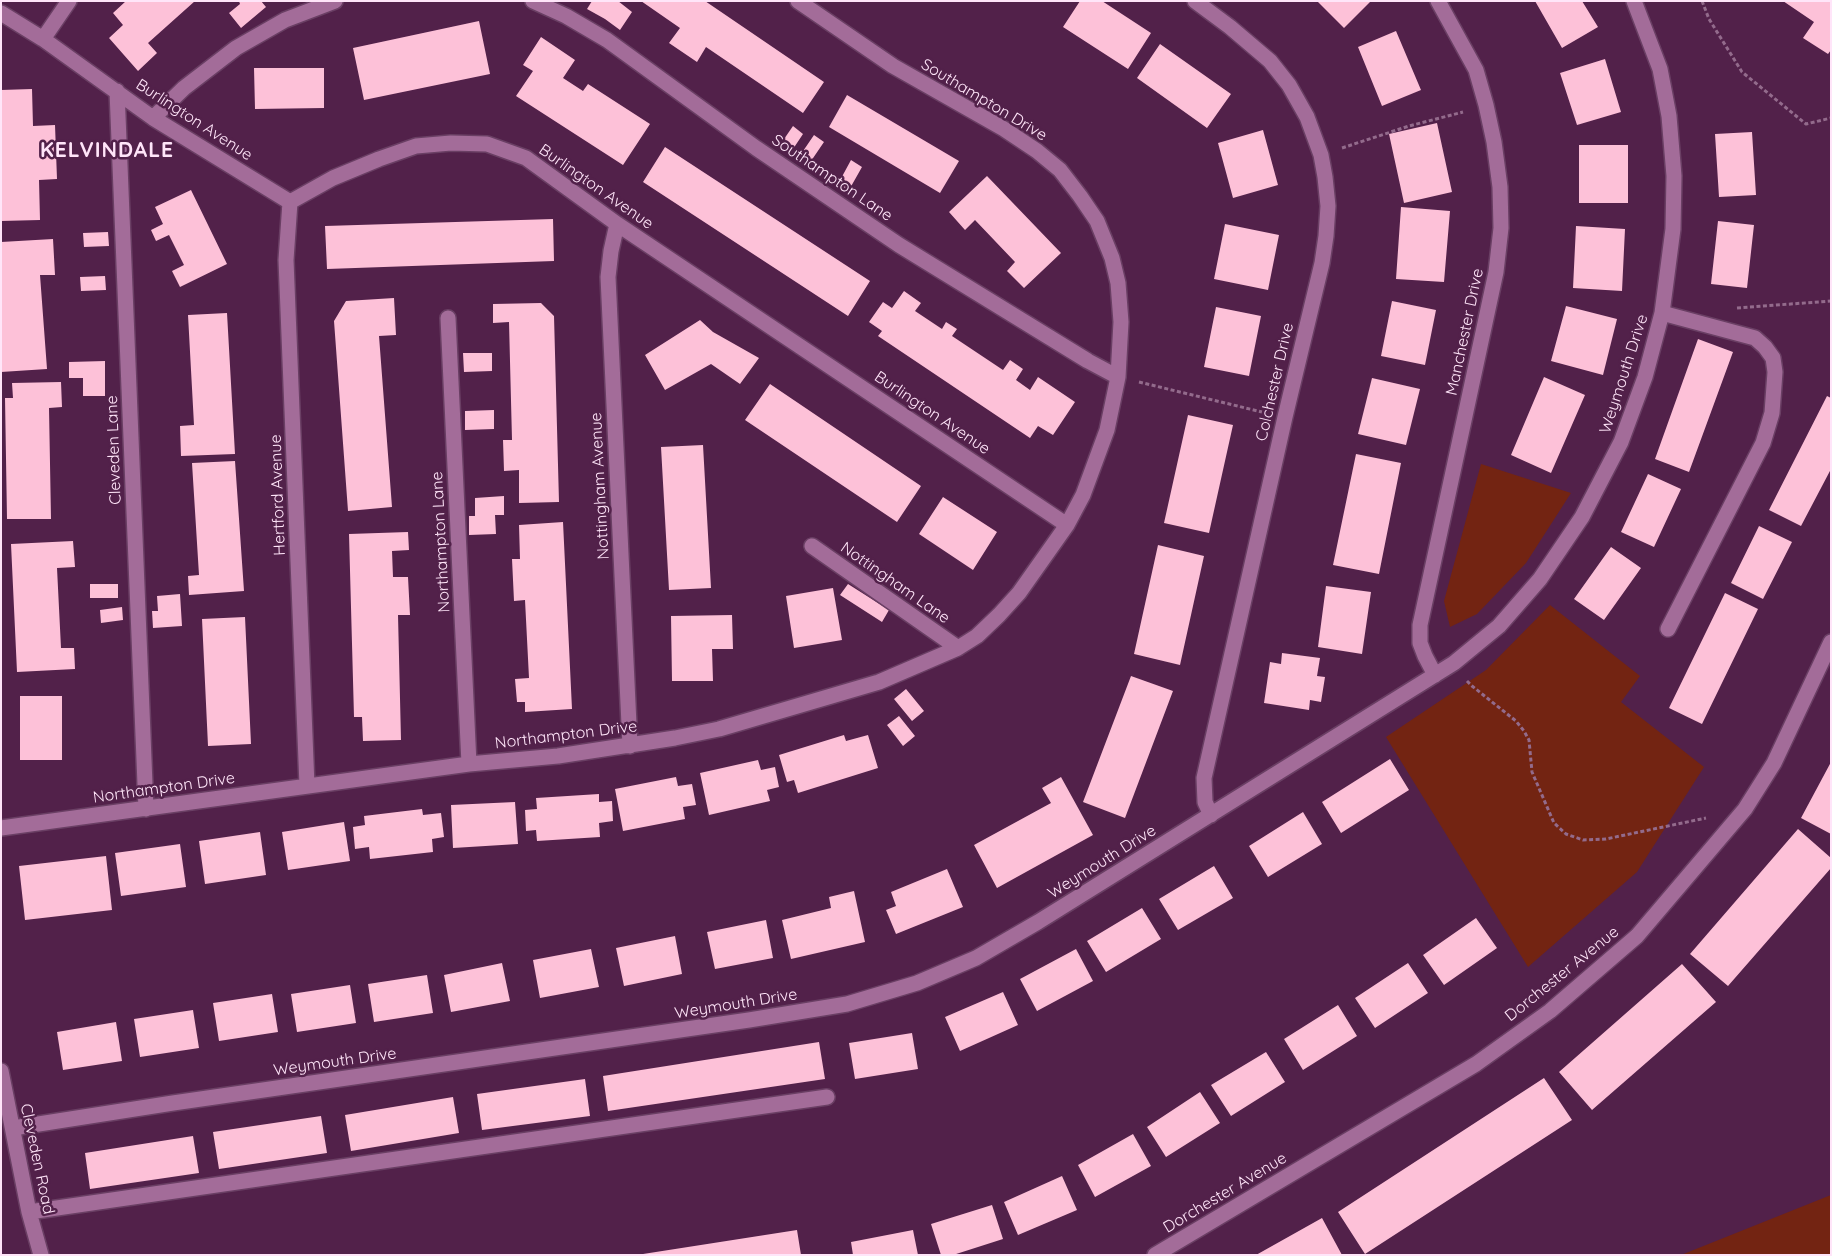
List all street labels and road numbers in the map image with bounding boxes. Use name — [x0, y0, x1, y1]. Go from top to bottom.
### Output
street label: Southampton Drive — [918, 55, 1050, 145]
street label: Burlington Avenue — [132, 75, 256, 165]
street label: Southampton Lane — [768, 131, 896, 225]
street label: Burlington Avenue — [535, 140, 657, 234]
street label: Manchester Drive — [1442, 267, 1488, 397]
street label: Weymouth Drive — [1596, 312, 1652, 436]
street label: Colchester Drive — [1252, 321, 1298, 443]
street label: Burlington Avenue — [871, 367, 993, 459]
street label: Cleveden Lane — [103, 395, 125, 505]
street label: Nottingham Avenue — [587, 412, 613, 560]
street label: Hertford Avenue — [266, 434, 290, 556]
street label: Northampton Lane — [428, 471, 454, 613]
street label: Nottingham Lane — [837, 538, 953, 628]
street label: Northampton Drive — [494, 717, 638, 753]
street label: Northampton Drive — [92, 769, 236, 807]
street label: Weymouth Drive — [1044, 821, 1160, 903]
street label: Dorchester Avenue — [1501, 922, 1623, 1026]
street label: Weymouth Drive — [673, 985, 799, 1023]
street label: Weymouth Drive — [272, 1044, 398, 1080]
street label: Cleveden Road — [16, 1102, 58, 1216]
street label: Dorchester Avenue — [1160, 1149, 1290, 1237]

